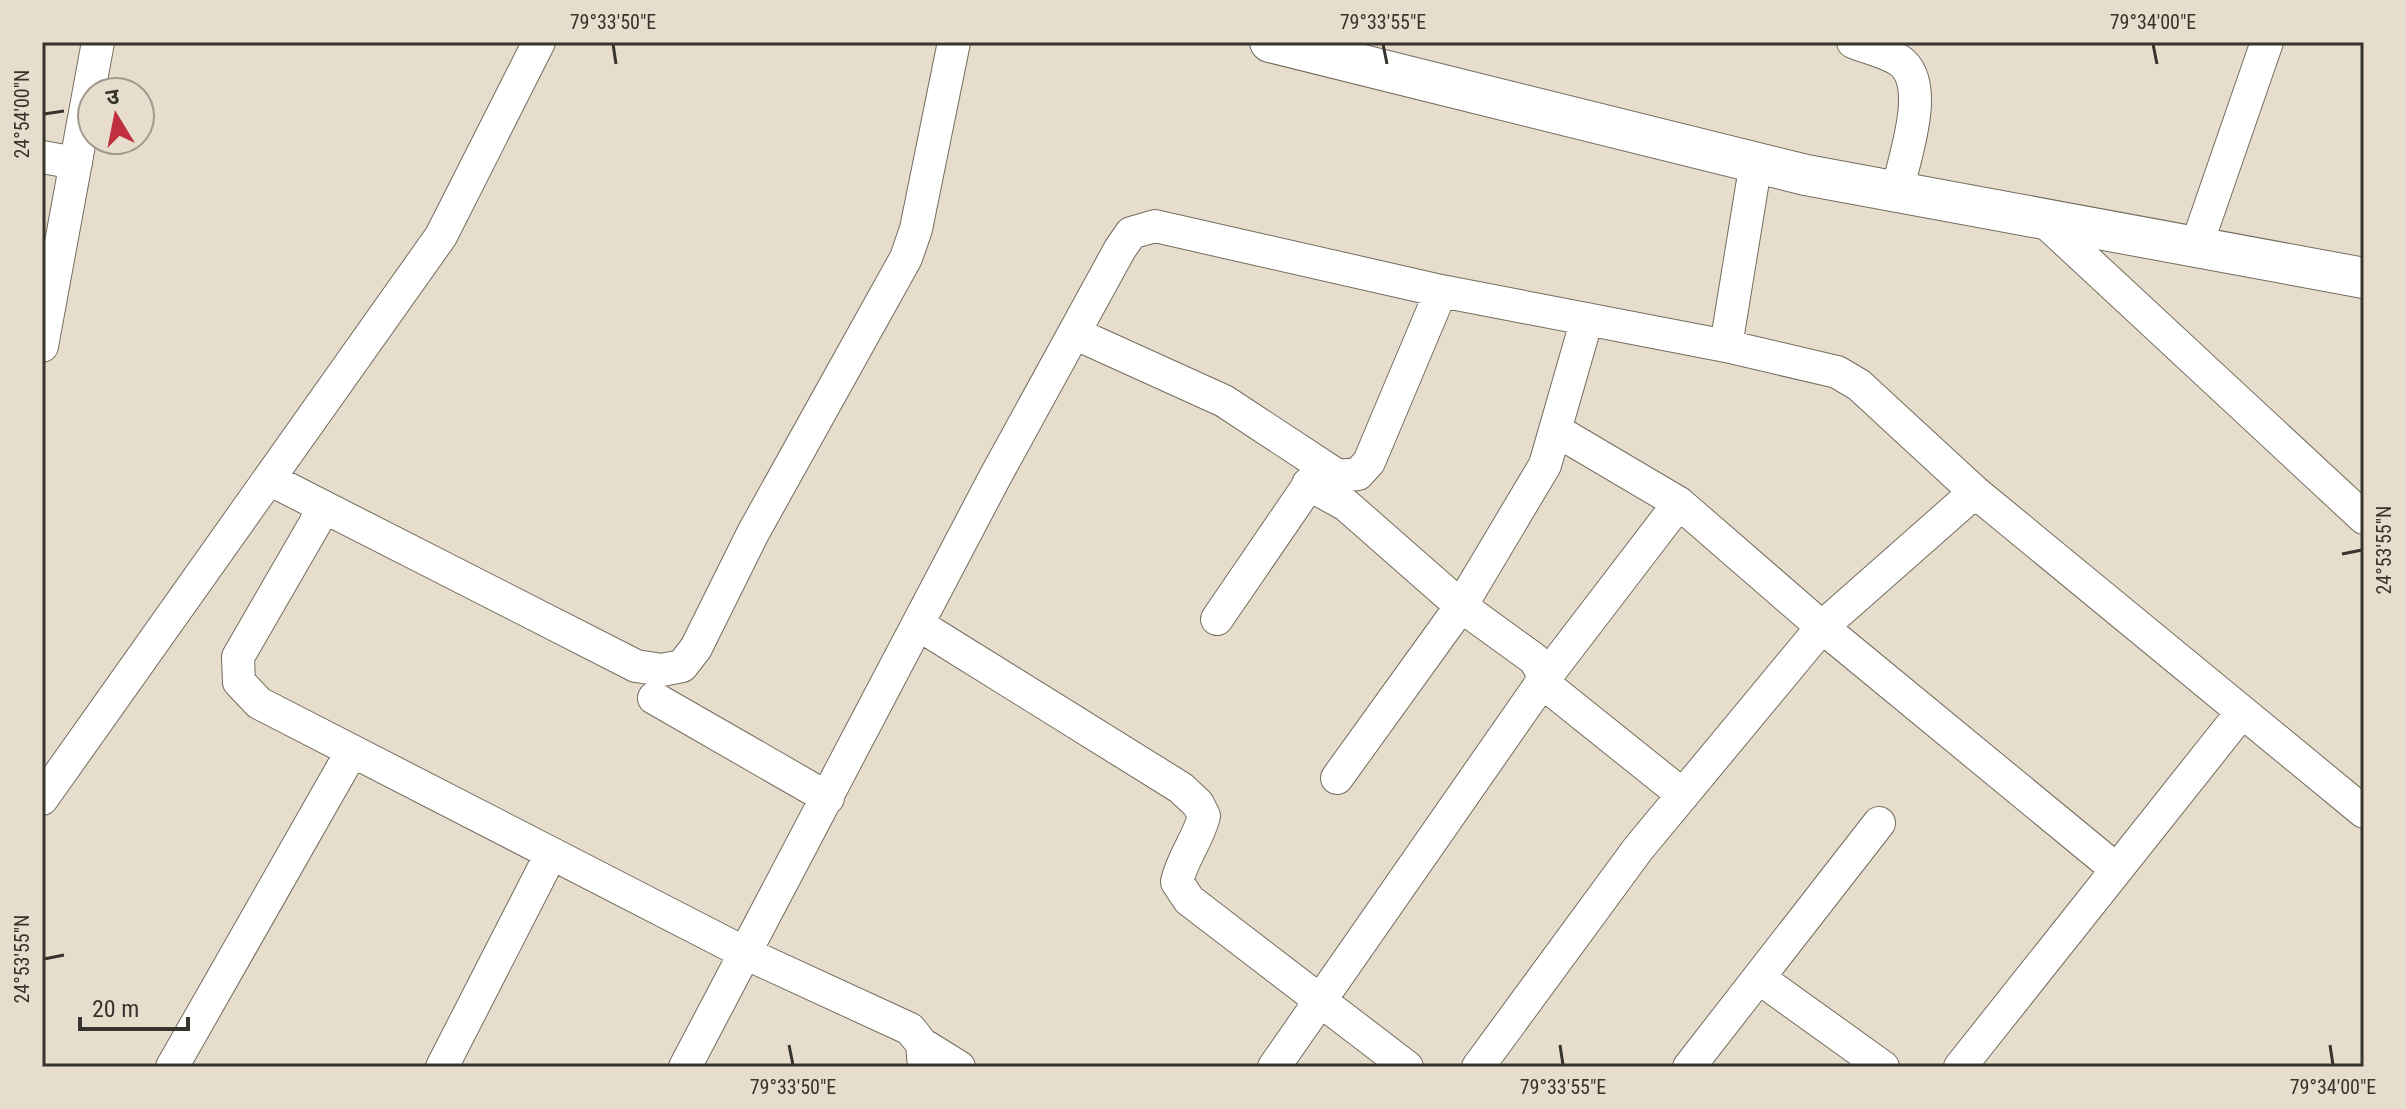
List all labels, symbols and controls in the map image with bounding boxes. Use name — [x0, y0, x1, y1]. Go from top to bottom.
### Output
text: 79°33'50"E — [570, 10, 656, 34]
text: 79°33'55"E — [1340, 10, 1426, 34]
text: 79°34'00"E — [2110, 10, 2196, 34]
text: 24°54'00"N — [10, 69, 34, 159]
north arrow — [76, 76, 156, 156]
text: उ — [104, 83, 122, 110]
text: 24°53'55"N — [2372, 505, 2396, 595]
text: 24°53'55"N — [10, 914, 34, 1004]
scale bar — [80, 981, 188, 1031]
text: 20 m — [92, 995, 139, 1023]
text: 79°33'50"E — [750, 1075, 836, 1099]
text: 79°33'55"E — [1520, 1075, 1606, 1099]
text: 79°34'00"E — [2290, 1075, 2376, 1099]

